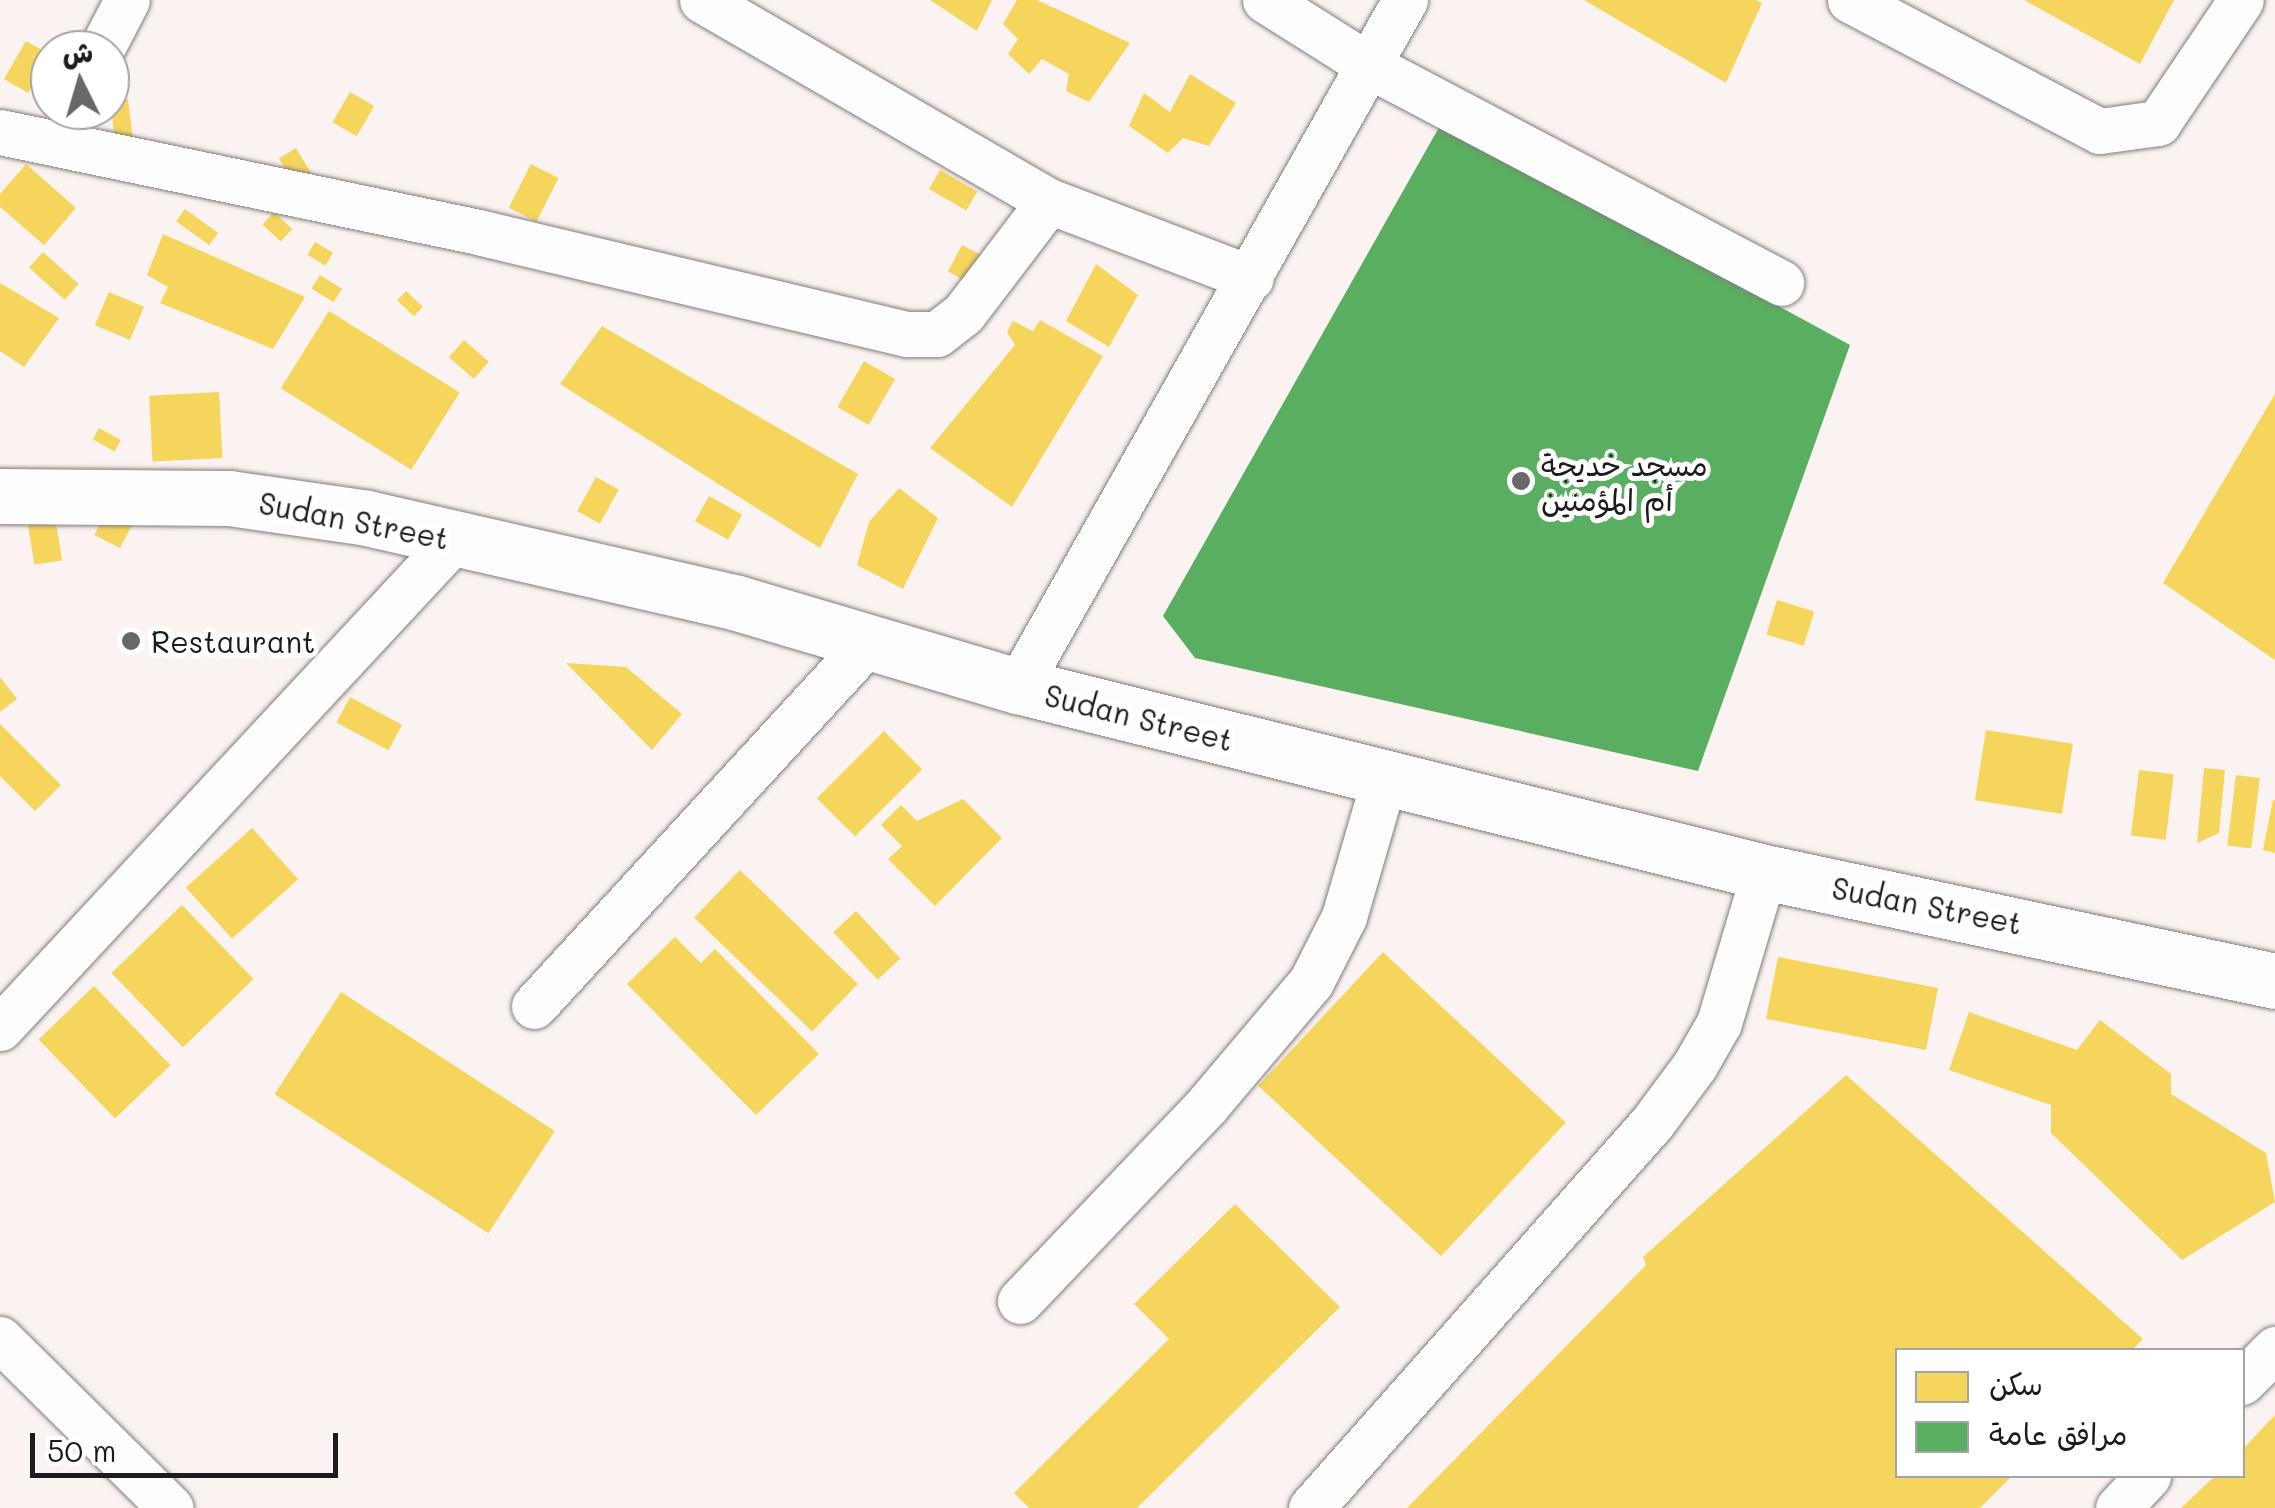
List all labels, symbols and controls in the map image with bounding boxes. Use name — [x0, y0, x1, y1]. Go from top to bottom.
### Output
north arrow — [30, 30, 130, 130]
text: ش — [61, 33, 94, 71]
place label: مسجد خديجة أم المؤمنين — [1541, 446, 1708, 516]
marker: مسجد خديجة أم المؤمنين — [1510, 470, 1532, 492]
street label: Sudan Street — [256, 484, 452, 556]
place label: Restaurant — [151, 623, 315, 659]
marker: Restaurant — [120, 630, 142, 652]
street label: Sudan Street — [1041, 676, 1237, 758]
street label: Sudan Street — [1829, 869, 2025, 941]
legend — [1895, 1348, 2245, 1478]
text: سكن — [1989, 1363, 2043, 1403]
scale bar — [35, 1413, 342, 1475]
text: مرافق عامة — [1989, 1413, 2127, 1453]
text: 50 m — [47, 1430, 117, 1470]

